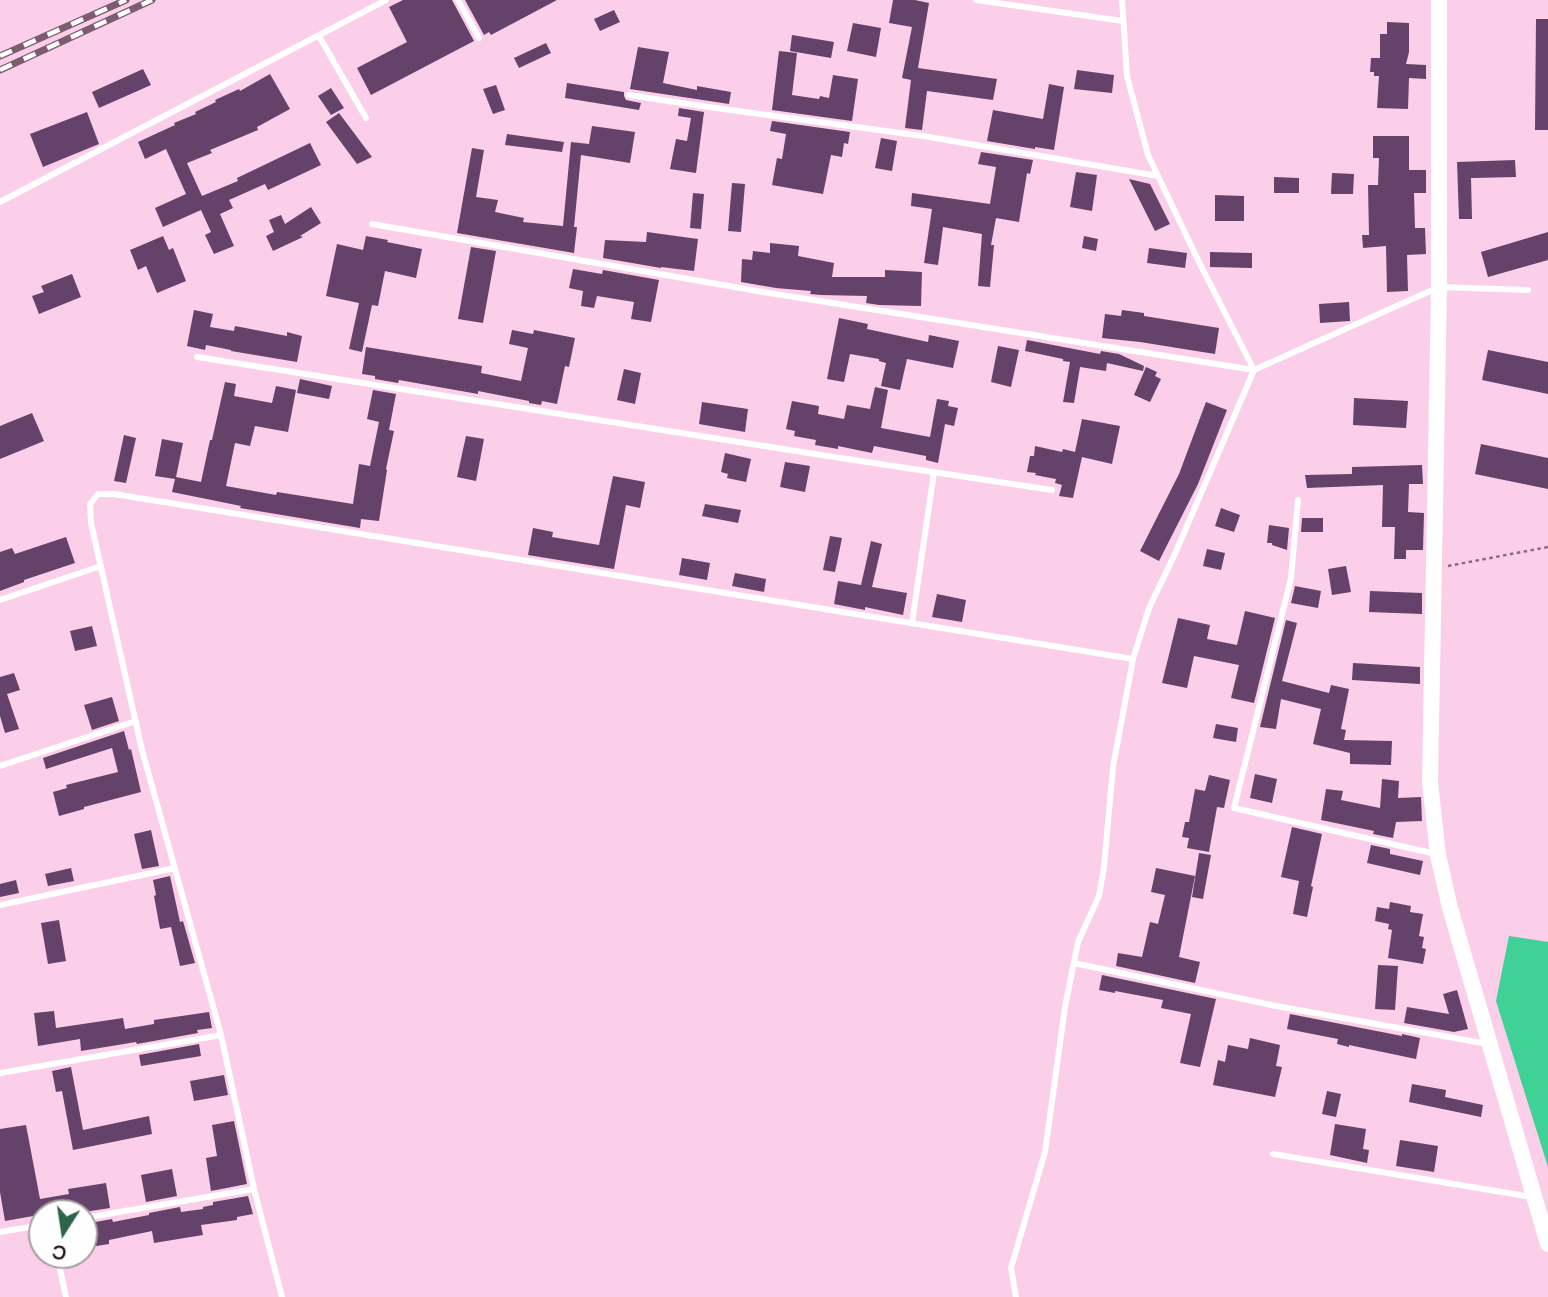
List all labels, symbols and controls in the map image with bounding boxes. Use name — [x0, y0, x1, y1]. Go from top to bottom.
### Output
north arrow — [28, 1199, 98, 1269]
text: С — [49, 1238, 69, 1267]

